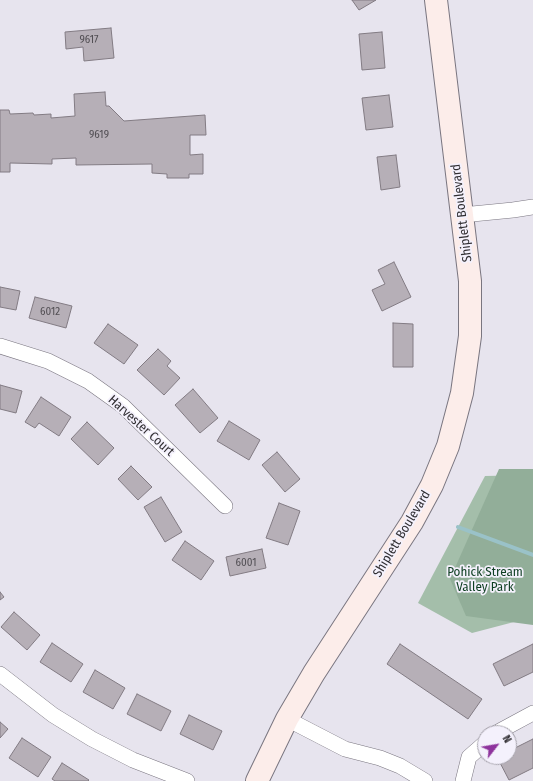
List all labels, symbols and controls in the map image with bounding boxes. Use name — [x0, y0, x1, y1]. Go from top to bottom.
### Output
house number: 9617 — [79, 33, 99, 47]
house number: 9619 — [89, 128, 109, 142]
street label: Shiplett Boulevard — [448, 163, 476, 263]
house number: 6012 — [40, 305, 60, 319]
street label: Harvester Court — [105, 392, 177, 460]
street label: Shiplett Boulevard — [370, 488, 434, 580]
house number: 6001 — [236, 556, 256, 570]
park label: Pohick Stream Valley Park — [447, 564, 523, 595]
north arrow — [477, 725, 517, 765]
text: N — [500, 733, 514, 745]

